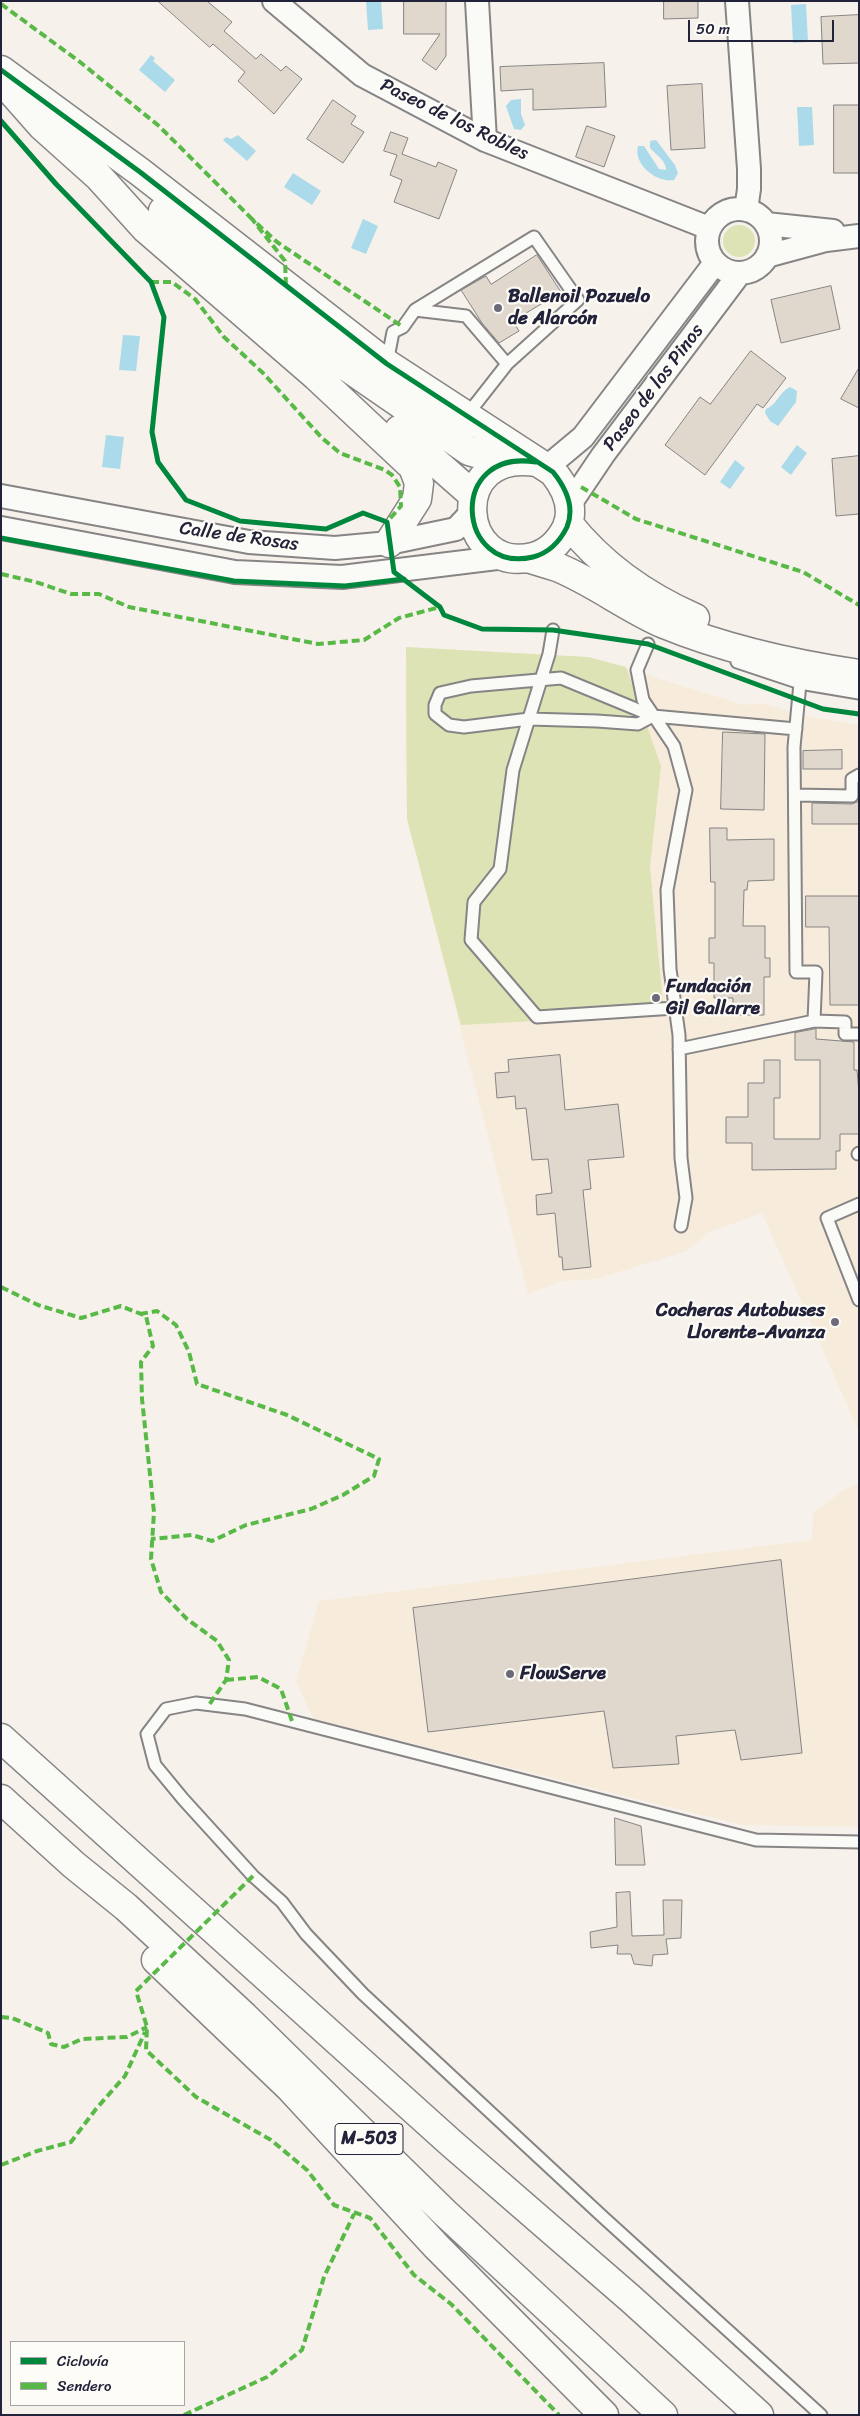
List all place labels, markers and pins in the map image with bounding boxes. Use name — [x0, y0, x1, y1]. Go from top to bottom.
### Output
place label: Ballenoil Pozuelo de Alarcón — [508, 286, 650, 330]
marker: Ballenoil Pozuelo de Alarcón — [492, 302, 504, 314]
place label: Fundación Gil Gallarre — [666, 976, 760, 1020]
marker: Fundación Gil Gallarre — [650, 992, 662, 1004]
place label: Cocheras Autobuses Llorente-Avanza — [656, 1300, 825, 1344]
marker: Cocheras Autobuses Llorente-Avanza — [829, 1316, 841, 1328]
place label: FlowServe — [520, 1663, 606, 1685]
marker: FlowServe — [504, 1668, 516, 1680]

